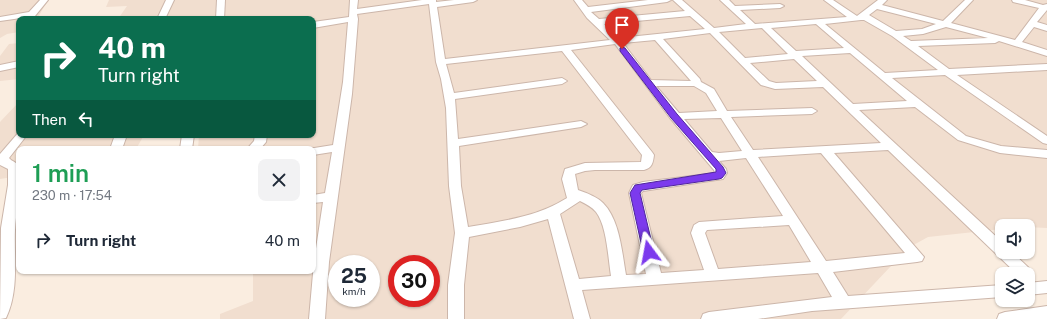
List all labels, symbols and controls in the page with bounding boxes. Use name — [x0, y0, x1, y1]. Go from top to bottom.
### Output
pin — [605, 8, 639, 49]
icon: arrive — [611, 14, 633, 36]
text: 40 m — [98, 31, 166, 64]
icon: right — [32, 32, 84, 84]
text: Turn right — [98, 65, 180, 86]
icon: left — [75, 108, 97, 130]
text: Then — [32, 111, 67, 128]
text: 1 min — [32, 159, 89, 187]
button: close — [258, 159, 300, 201]
text: 230 m · 17:54 — [32, 188, 112, 203]
map controls — [995, 219, 1035, 307]
button: sound — [995, 219, 1035, 259]
icon: right — [32, 229, 54, 251]
position arrow — [628, 231, 670, 273]
text: Turn right — [66, 232, 136, 249]
text: 40 m — [265, 232, 300, 249]
speed limit sign: 30 — [388, 255, 440, 307]
text: 25 — [341, 264, 367, 288]
button: layers — [995, 267, 1035, 307]
text: km/h — [342, 285, 366, 297]

